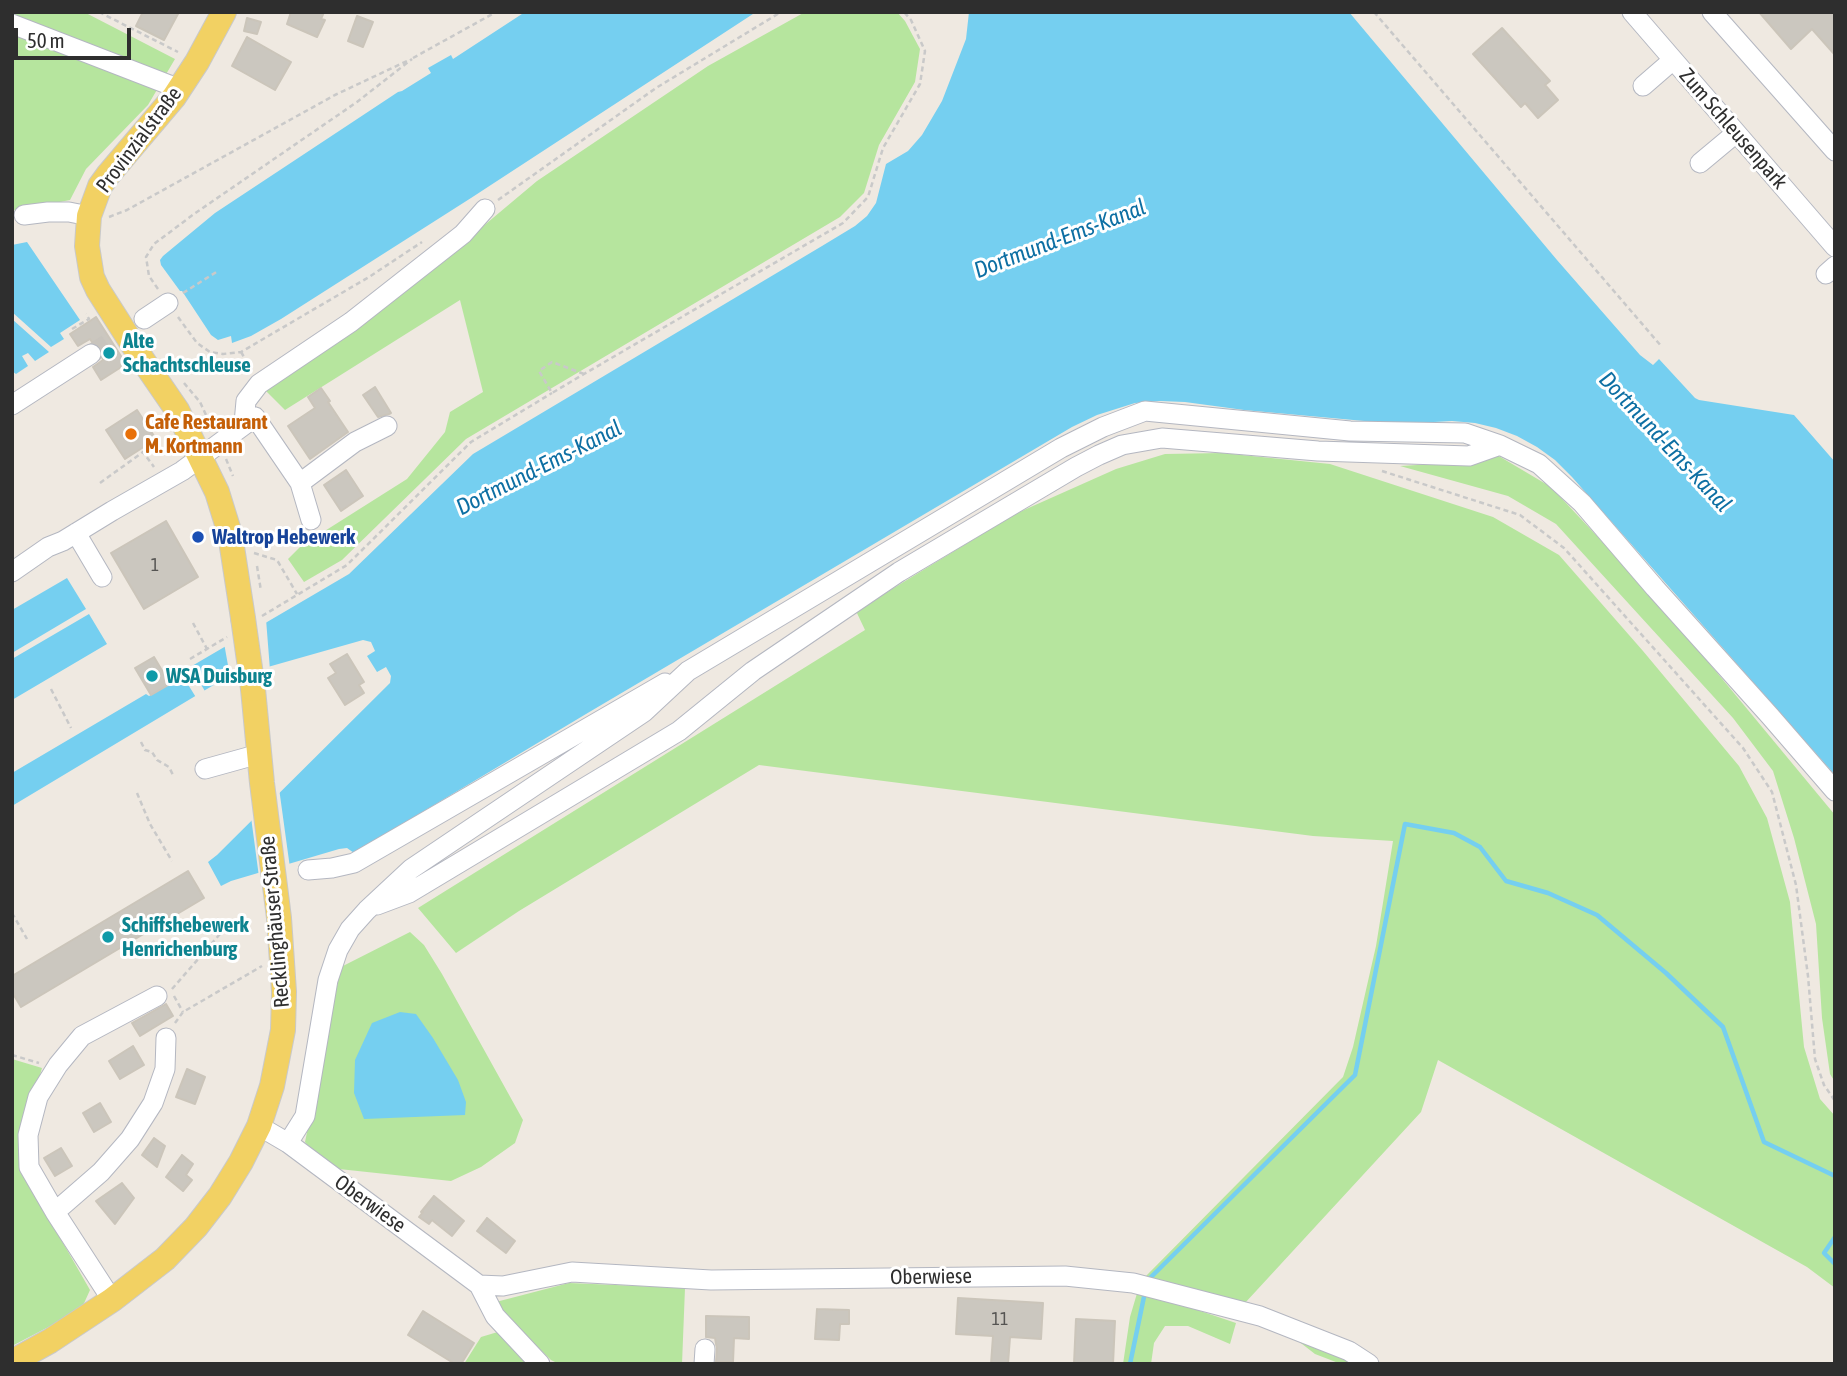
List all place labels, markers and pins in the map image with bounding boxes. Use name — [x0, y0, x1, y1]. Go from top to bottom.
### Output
place label: Alte Schachtschleuse — [123, 328, 251, 378]
marker: Alte Schachtschleuse — [101, 345, 117, 361]
place label: Cafe Restaurant M. Kortmann — [145, 409, 268, 459]
marker: Cafe Restaurant M. Kortmann — [123, 426, 139, 442]
place label: Waltrop Hebewerk — [212, 524, 355, 550]
marker: Waltrop Hebewerk — [190, 529, 206, 545]
place label: WSA Duisburg — [166, 663, 272, 689]
marker: WSA Duisburg — [144, 668, 160, 684]
place label: Schiffshebewerk Henrichenburg — [122, 912, 249, 962]
marker: Schiffshebewerk Henrichenburg — [100, 929, 116, 945]

